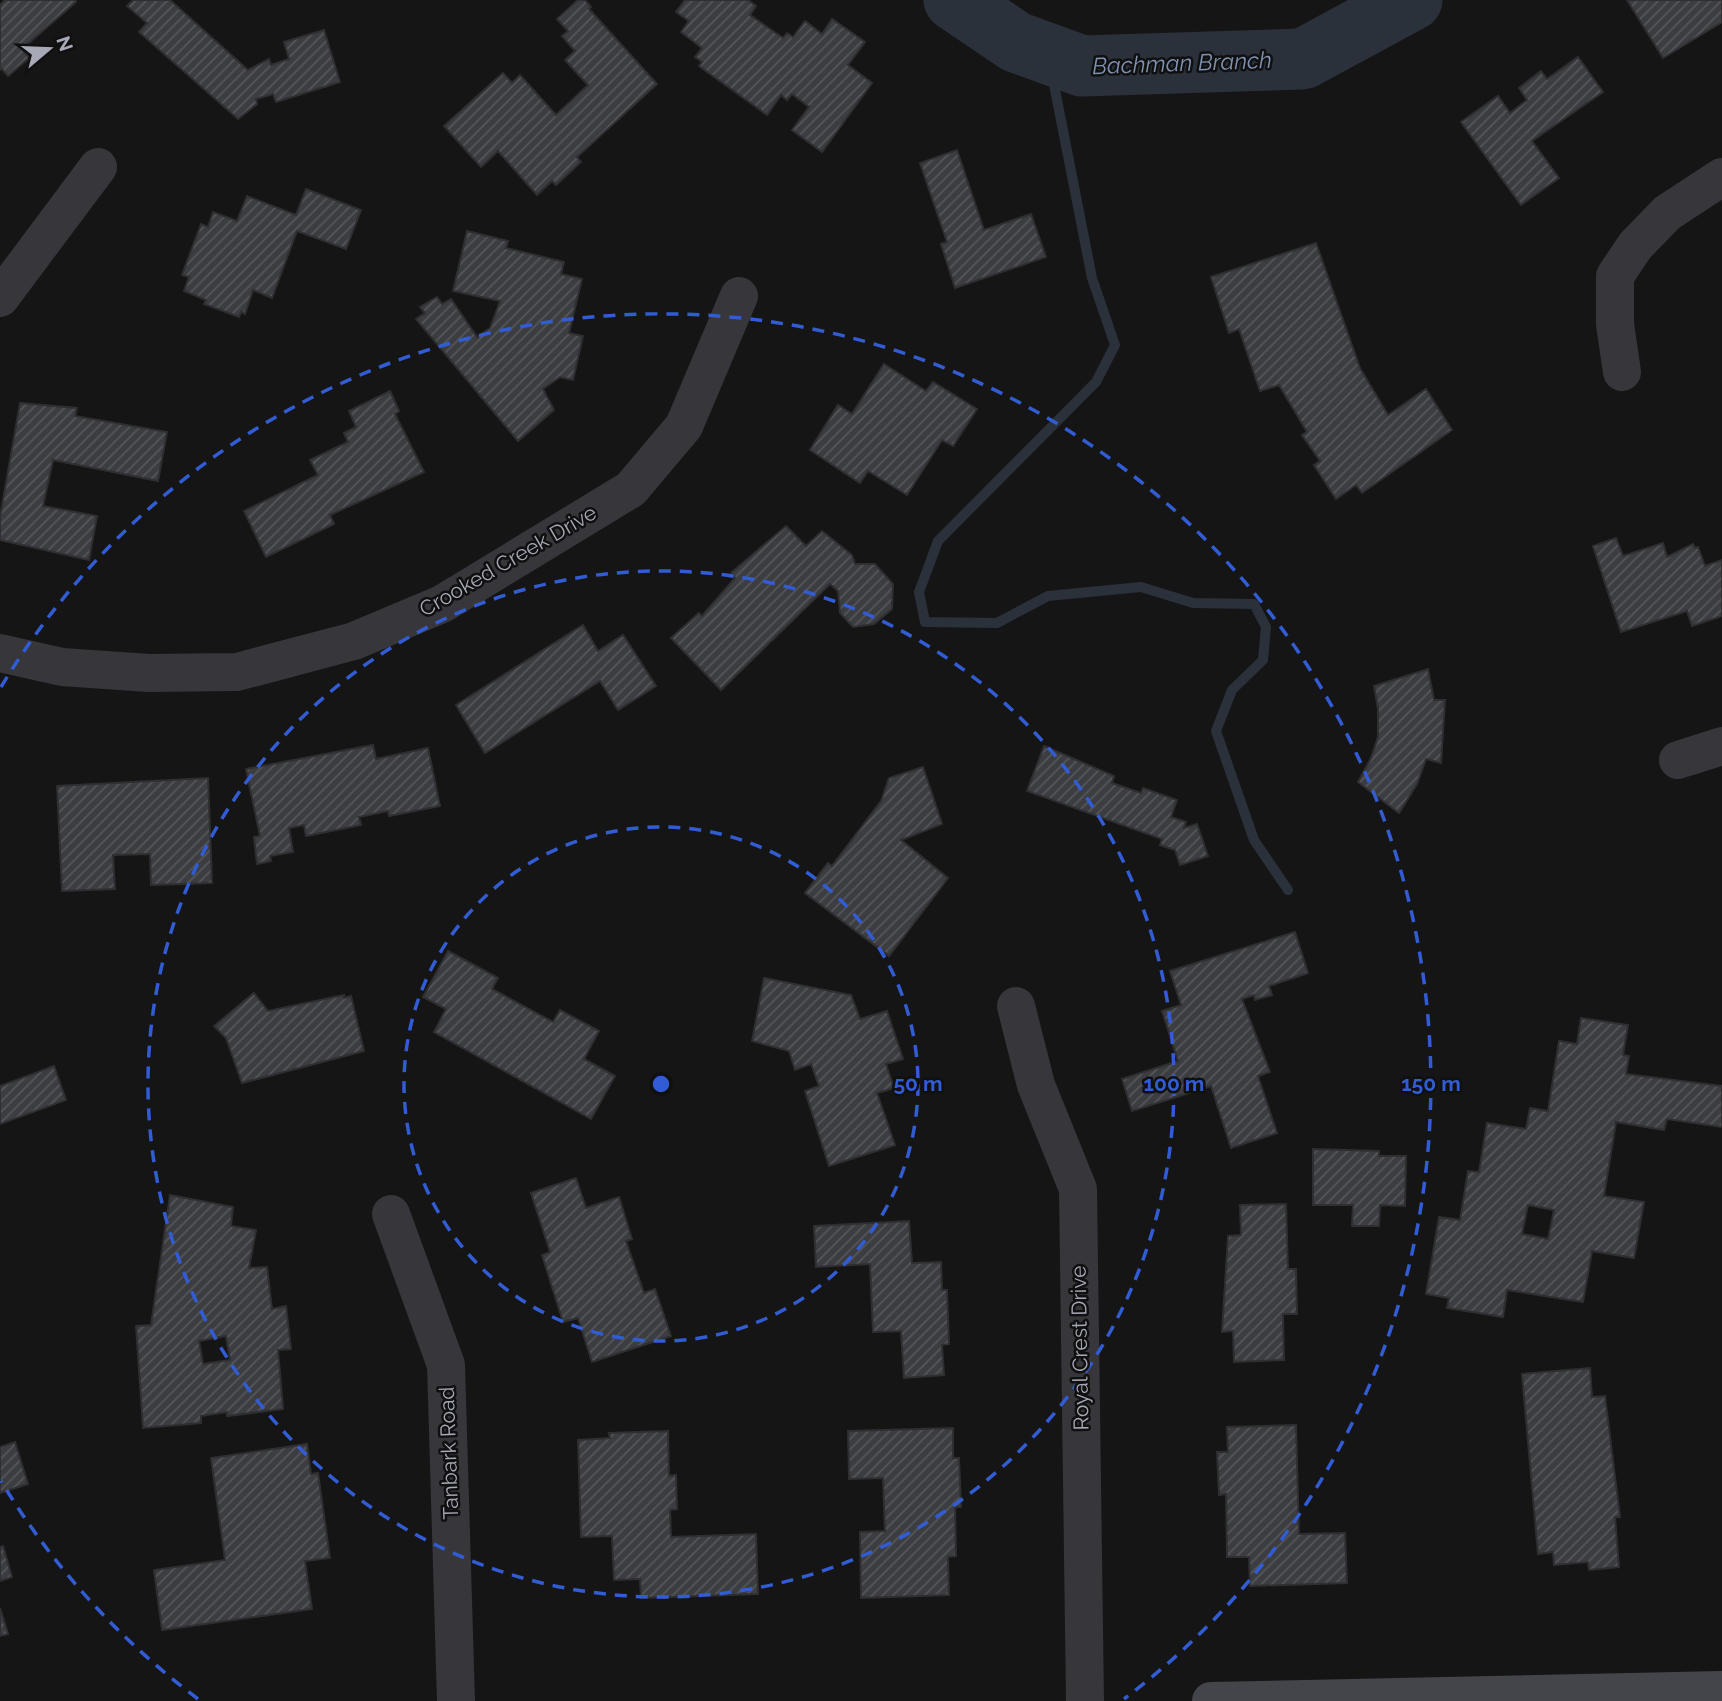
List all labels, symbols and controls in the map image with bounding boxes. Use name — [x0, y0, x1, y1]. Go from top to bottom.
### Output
north arrow — [14, 14, 84, 84]
text: N — [52, 33, 78, 54]
water label: Bachman Branch — [1092, 46, 1272, 79]
street label: Crooked Creek Drive — [415, 500, 601, 621]
text: 50 m — [893, 1071, 943, 1096]
text: 100 m — [1144, 1071, 1204, 1096]
text: 150 m — [1401, 1071, 1461, 1096]
centre of rings — [649, 1072, 673, 1096]
street label: Royal Crest Drive — [1066, 1265, 1093, 1431]
street label: Tanbark Road — [434, 1386, 463, 1520]

